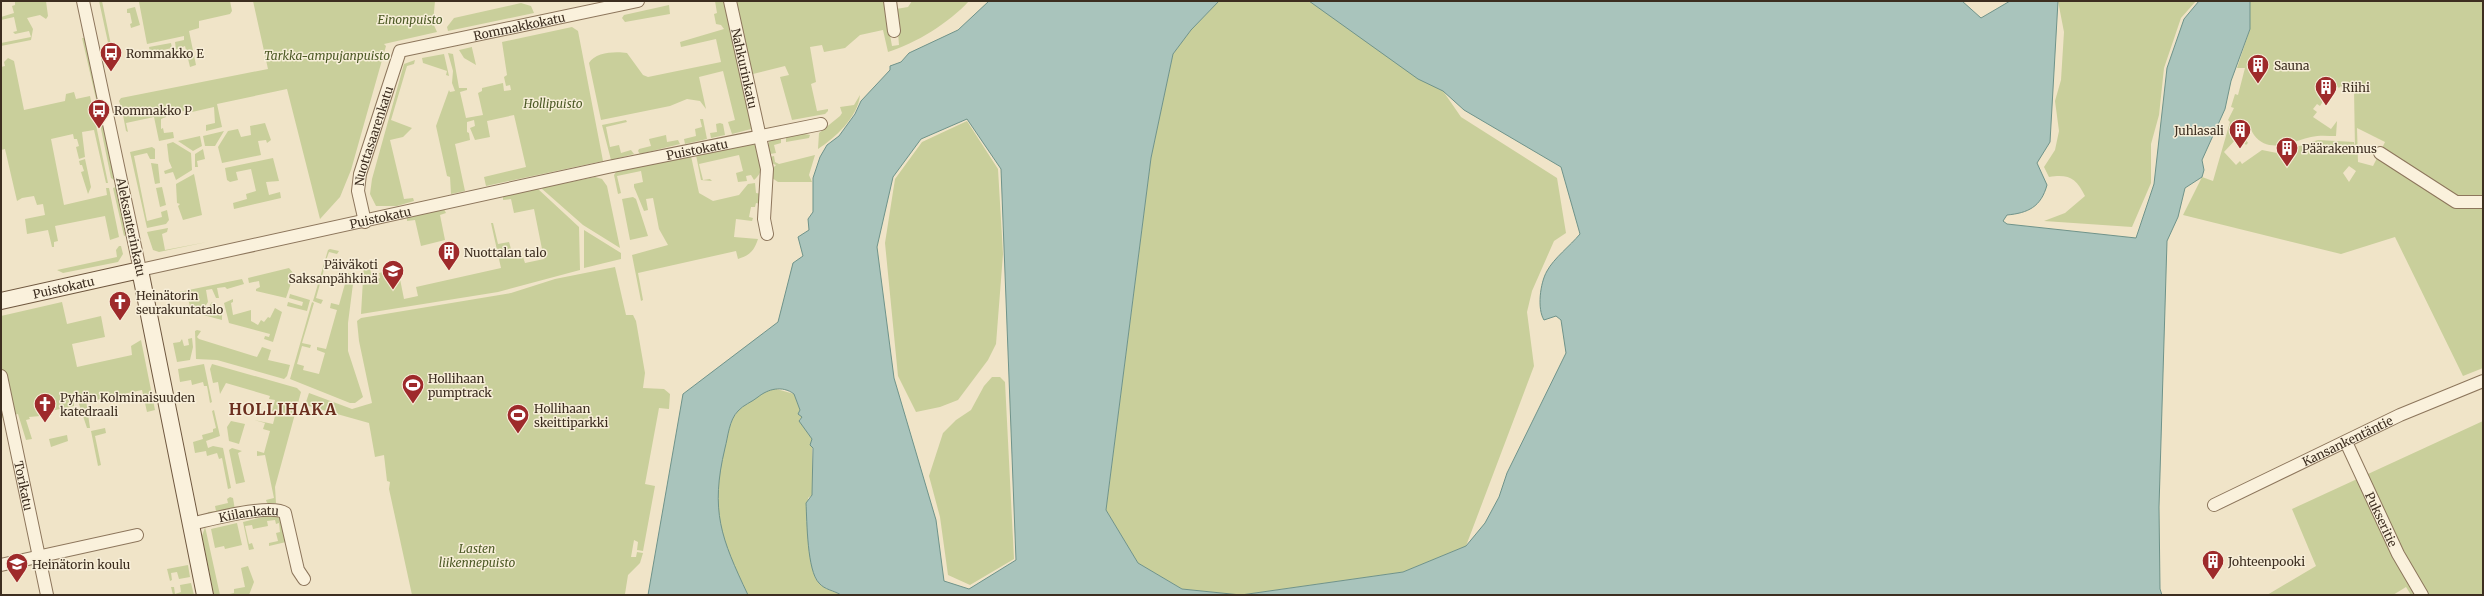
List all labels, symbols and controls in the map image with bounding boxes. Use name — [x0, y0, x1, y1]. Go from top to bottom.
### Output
street label: Rommakkokatu — [472, 9, 567, 43]
park label: Einonpuisto — [377, 12, 443, 27]
street label: Nahkurinkatu — [729, 27, 761, 110]
bus stop icon: Rommakko E — [98, 40, 124, 73]
place label: Rommakko E — [126, 46, 204, 61]
park label: Tarkka-ampujanpuisto — [264, 48, 390, 63]
building icon: Sauna — [2245, 52, 2271, 85]
place label: Sauna — [2274, 58, 2310, 73]
building icon: Riihi — [2313, 74, 2339, 107]
place label: Riihi — [2342, 80, 2370, 95]
street label: Nuottasaarenkatu — [351, 84, 396, 187]
park label: Hollipuisto — [523, 96, 583, 111]
bus stop icon: Rommakko P — [86, 97, 112, 130]
place label: Rommakko P — [114, 103, 192, 118]
building icon: Juhlasali — [2227, 117, 2253, 150]
place label: Juhlasali — [2173, 123, 2224, 138]
street label: Puistokatu — [665, 135, 730, 163]
building icon: Päärakennus — [2274, 135, 2300, 168]
place label: Päärakennus — [2302, 141, 2377, 156]
street label: Aleksanterinkatu — [113, 175, 149, 278]
street label: Puistokatu — [348, 203, 413, 231]
building icon: Nuottalan talo — [436, 239, 462, 272]
place label: Nuottalan talo — [464, 245, 546, 260]
place label: Päiväkoti Saksanpähkinä — [289, 257, 379, 286]
school or university icon: Päiväkoti Saksanpähkinä — [380, 258, 406, 291]
street label: Puistokatu — [31, 273, 96, 301]
place label: Heinätorin seurakuntatalo — [136, 288, 223, 317]
church icon: Heinätorin seurakuntatalo — [107, 289, 133, 322]
place label: Hollihaan pumptrack — [428, 371, 492, 400]
sports icon: Hollihaan pumptrack — [400, 372, 426, 405]
place label: Pyhän Kolminaisuuden katedraali — [60, 390, 195, 419]
church icon: Pyhän Kolminaisuuden katedraali — [32, 391, 58, 424]
district label: HOLLIHAKA — [229, 399, 337, 419]
place label: Hollihaan skeittiparkki — [534, 401, 609, 430]
sports icon: Hollihaan skeittiparkki — [505, 402, 531, 435]
street label: Kansankentäntie — [2300, 412, 2395, 469]
street label: Torikatu — [12, 459, 37, 512]
street label: Pukseritie — [2363, 489, 2401, 549]
street label: Kiilankatu — [217, 502, 280, 525]
park label: Lasten liikennepuisto — [439, 541, 515, 570]
building icon: Johteenpooki — [2200, 548, 2226, 581]
school or university icon: Heinätorin koulu — [4, 551, 30, 584]
place label: Johteenpooki — [2227, 554, 2305, 569]
place label: Heinätorin koulu — [32, 557, 131, 572]

